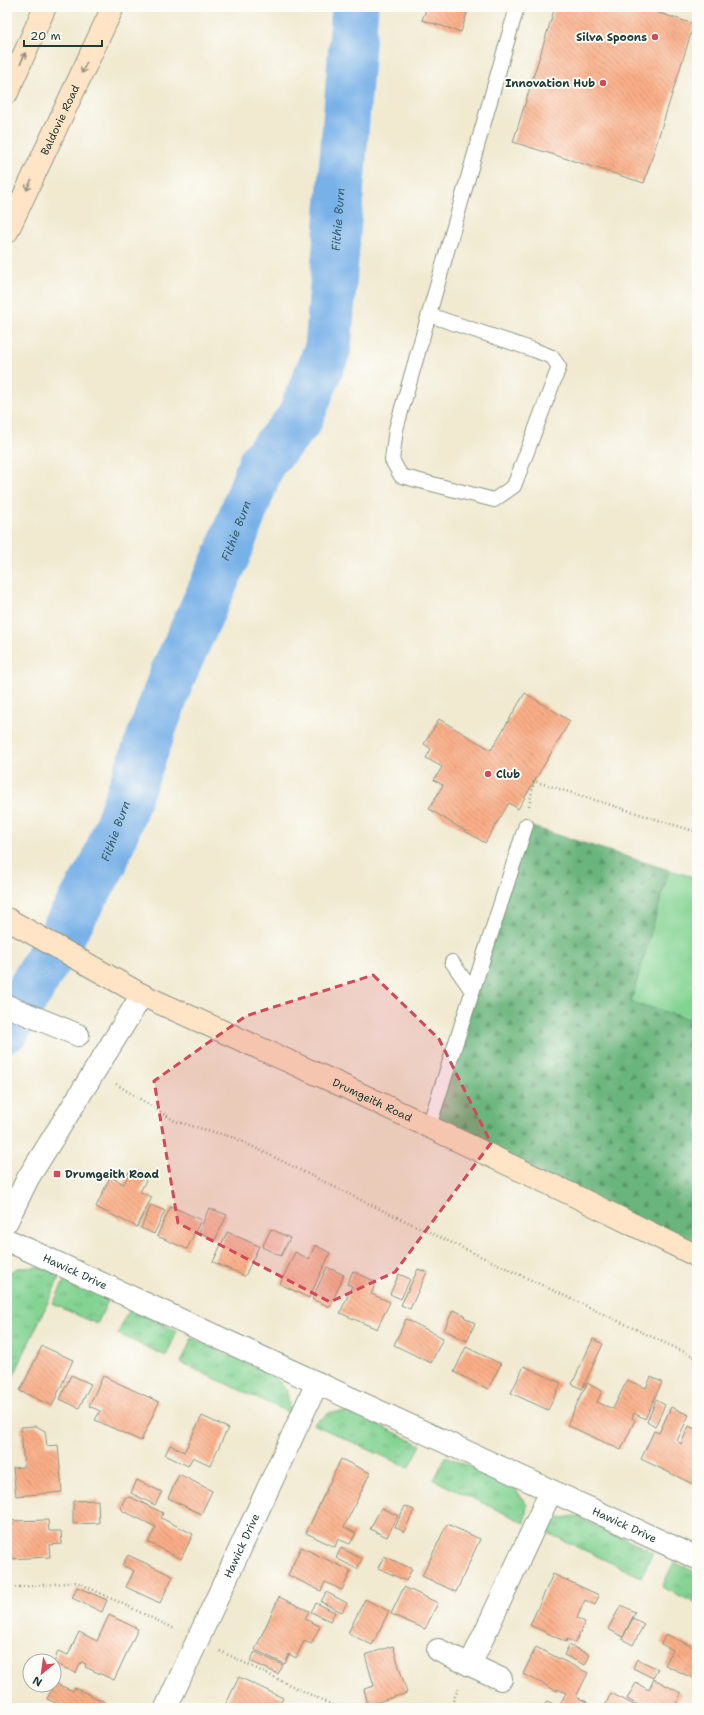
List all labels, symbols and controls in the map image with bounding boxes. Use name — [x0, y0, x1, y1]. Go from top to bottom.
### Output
scale bar — [24, 22, 102, 48]
text: 20 m — [30, 28, 61, 44]
place label: Silva Spoons — [576, 30, 647, 45]
marker: Silva Spoons — [650, 32, 660, 42]
one-way arrow — [20, 52, 27, 64]
one-way arrow — [80, 61, 87, 73]
place label: Innovation Hub — [505, 76, 595, 91]
marker: Innovation Hub — [598, 78, 608, 88]
street label: Baldovie Road — [37, 82, 83, 158]
one-way arrow — [25, 179, 32, 191]
water label: Fithie Burn — [328, 187, 349, 252]
water label: Fithie Burn — [217, 498, 255, 564]
place label: Club — [496, 767, 520, 782]
marker: Club — [483, 769, 493, 779]
water label: Fithie Burn — [97, 799, 134, 864]
street label: Drumgeith Road — [330, 1075, 414, 1126]
place label: Drumgeith Road — [65, 1167, 159, 1182]
marker: Drumgeith Road — [52, 1169, 62, 1179]
street label: Hawick Drive — [40, 1250, 110, 1293]
street label: Hawick Drive — [590, 1504, 659, 1546]
street label: Hawick Drive — [220, 1511, 263, 1581]
north arrow — [22, 1653, 62, 1693]
text: N — [30, 1672, 45, 1690]

